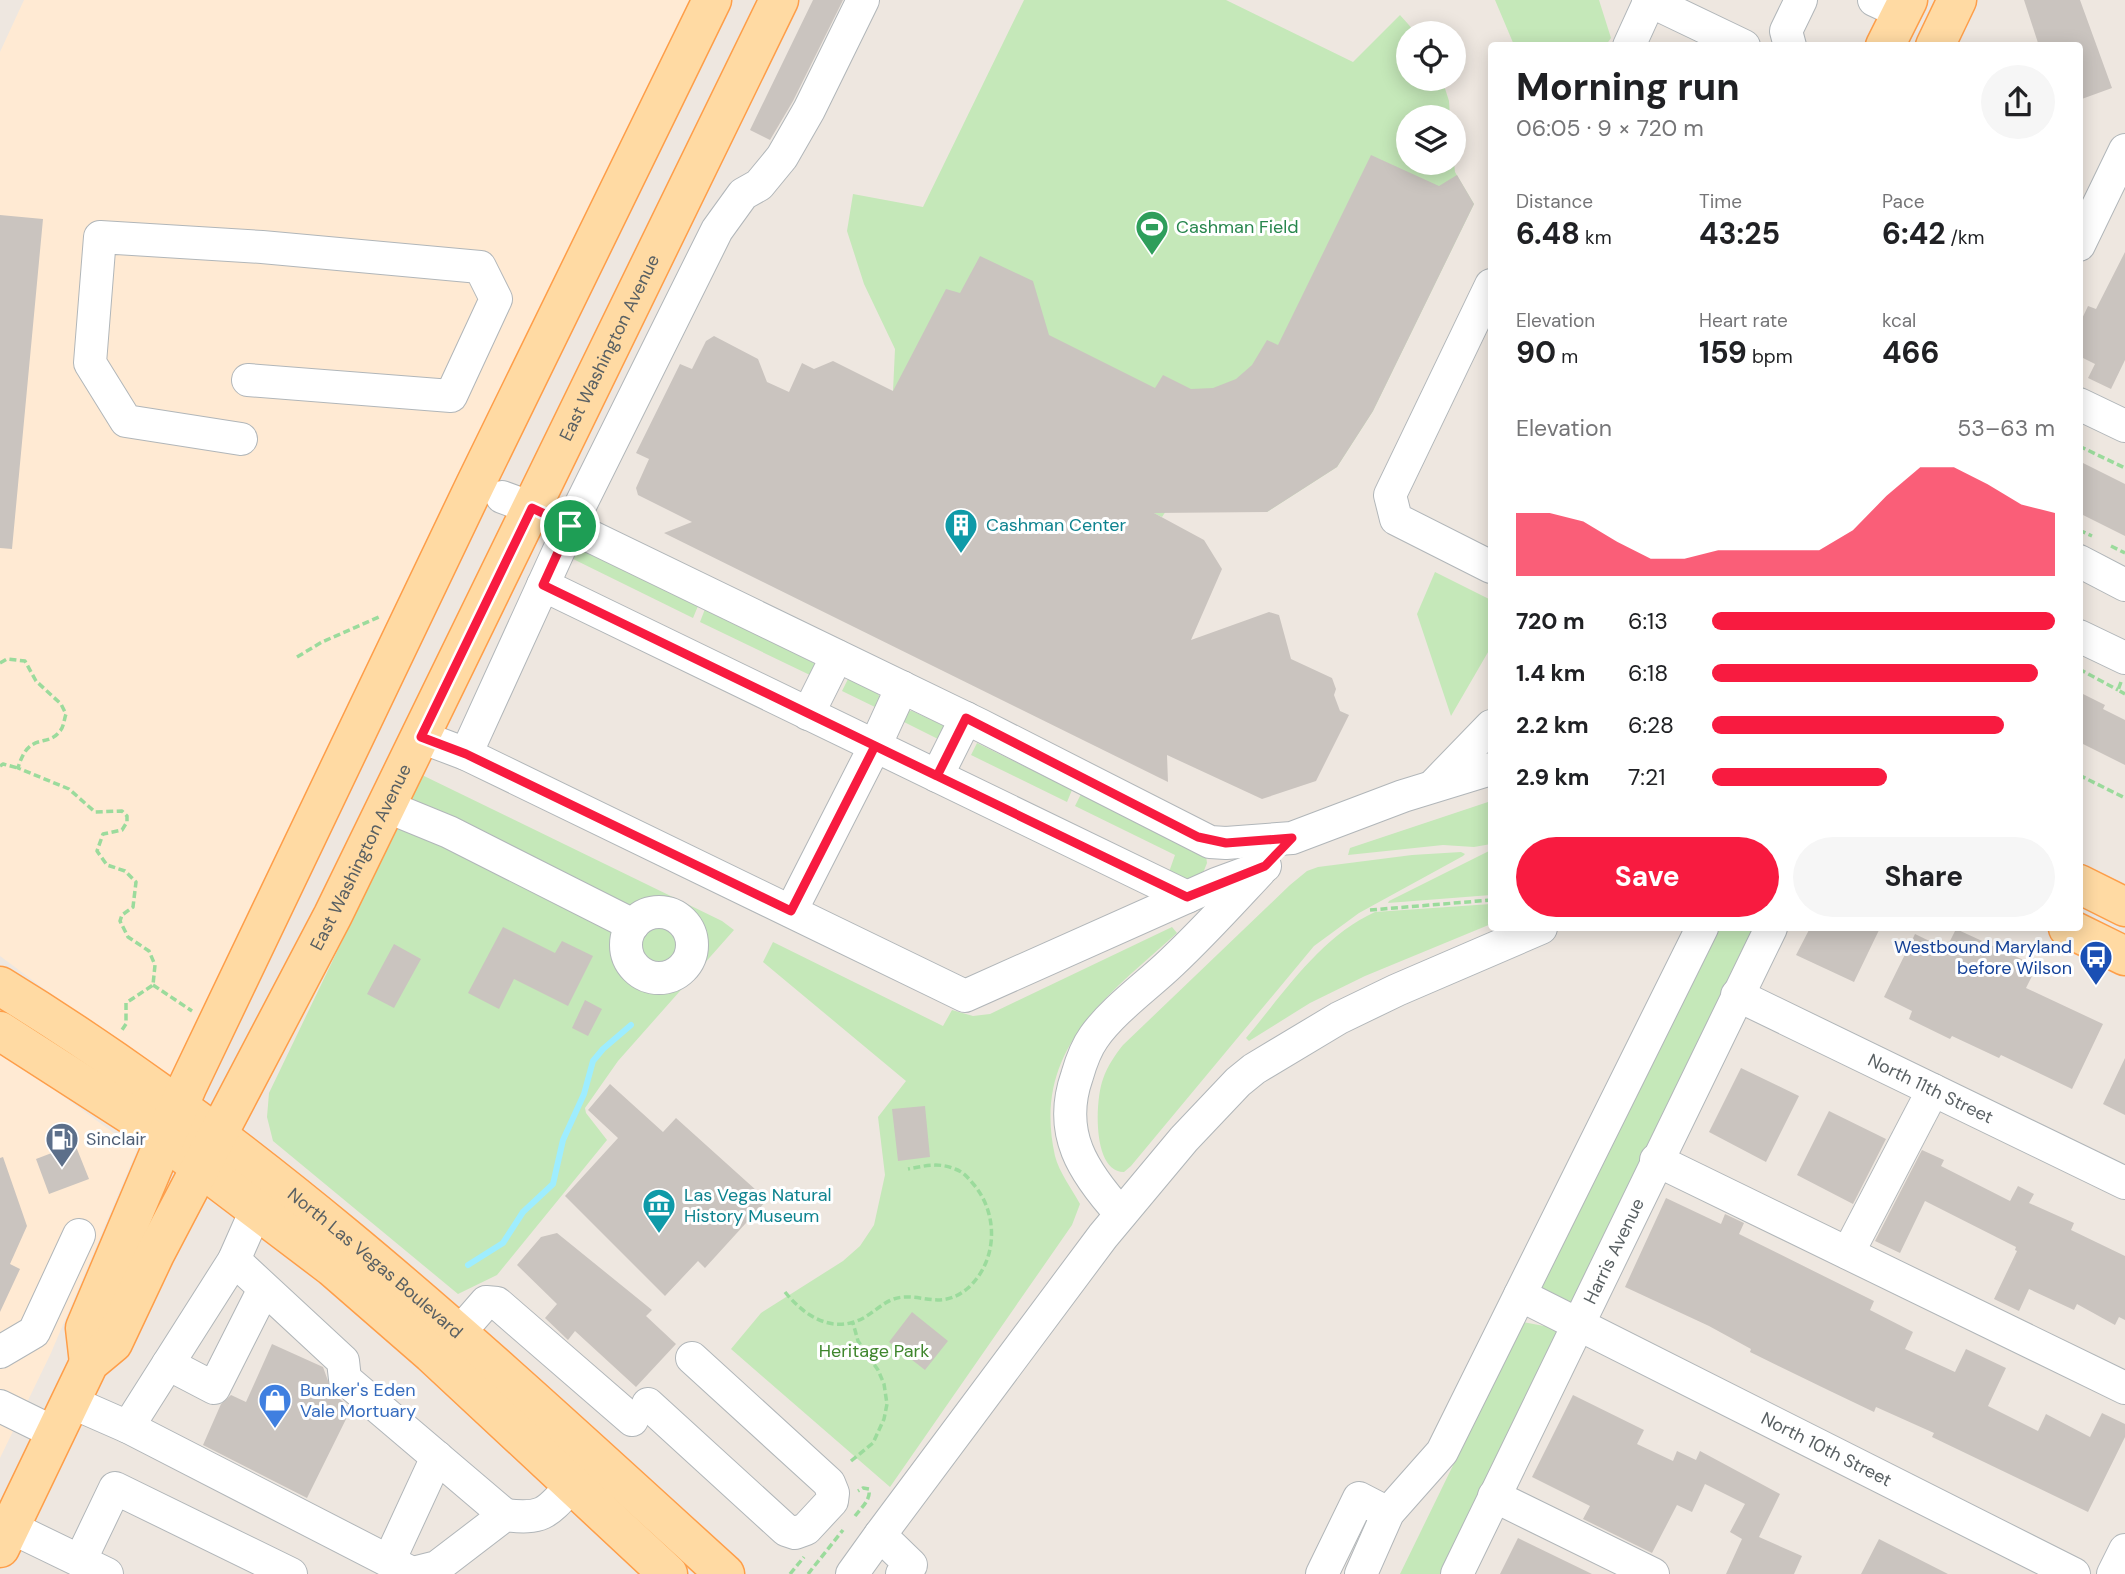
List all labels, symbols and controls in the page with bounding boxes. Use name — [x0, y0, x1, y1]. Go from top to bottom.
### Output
map controls — [1396, 21, 1466, 175]
button: locate — [1396, 21, 1466, 91]
text: Morning run — [1516, 62, 1740, 112]
button: share — [1981, 65, 2055, 139]
button: layers — [1396, 105, 1466, 175]
text: 06:05 · 9 × 720 m — [1516, 113, 1704, 143]
text: Distance — [1516, 189, 1593, 214]
text: Time — [1699, 189, 1742, 214]
text: Pace — [1882, 189, 1925, 214]
sports icon: Cashman Field — [1133, 208, 1171, 257]
text: 6.48 — [1516, 214, 1580, 253]
text: 43:25 — [1699, 214, 1780, 253]
text: 6:42 — [1882, 214, 1945, 253]
place label: Cashman Field — [1176, 215, 1299, 239]
text: km — [1580, 225, 1612, 250]
text: /km — [1945, 225, 1984, 250]
street label: East Washington Avenue — [554, 250, 665, 445]
text: Elevation — [1516, 308, 1595, 333]
text: Heart rate — [1699, 308, 1788, 333]
text: kcal — [1882, 308, 1916, 333]
text: 90 — [1516, 333, 1556, 372]
text: 159 — [1699, 333, 1747, 372]
text: 466 — [1882, 333, 1940, 372]
text: m — [1556, 344, 1578, 369]
text: bpm — [1747, 344, 1793, 369]
text: Elevation — [1516, 413, 1612, 443]
text: 53–63 m — [1957, 413, 2055, 443]
pin — [540, 496, 600, 556]
building icon: Cashman Center — [942, 506, 980, 555]
icon: arrive — [551, 507, 589, 545]
place label: Cashman Center — [986, 513, 1127, 537]
text: 720 m — [1516, 606, 1585, 636]
text: 6:13 — [1628, 606, 1668, 636]
text: 1.4 km — [1516, 658, 1585, 688]
text: 6:18 — [1628, 658, 1668, 688]
text: 2.2 km — [1516, 710, 1589, 740]
text: 6:28 — [1628, 710, 1674, 740]
street label: East Washington Avenue — [305, 760, 417, 954]
text: 2.9 km — [1516, 762, 1589, 792]
text: 7:21 — [1628, 762, 1665, 792]
button: Save — [1516, 837, 1779, 917]
button: Share — [1793, 837, 2055, 917]
place label: Westbound Maryland before Wilson — [1894, 935, 2072, 980]
bus stop icon: Westbound Maryland before Wilson — [2077, 938, 2115, 987]
street label: North 11th Street — [1864, 1048, 1997, 1129]
fuel station icon: Sinclair — [43, 1120, 81, 1169]
place label: Sinclair — [86, 1127, 147, 1151]
street label: North Las Vegas Boulevard — [283, 1182, 468, 1344]
place label: Las Vegas Natural History Museum — [684, 1183, 832, 1228]
museum icon: Las Vegas Natural History Museum — [640, 1186, 678, 1235]
street label: Harris Avenue — [1578, 1194, 1650, 1308]
park label: Heritage Park — [819, 1339, 929, 1363]
place label: Bunker's Eden Vale Mortuary — [300, 1378, 416, 1423]
shop icon: Bunker's Eden Vale Mortuary — [256, 1381, 294, 1430]
street label: North 10th Street — [1757, 1406, 1896, 1492]

